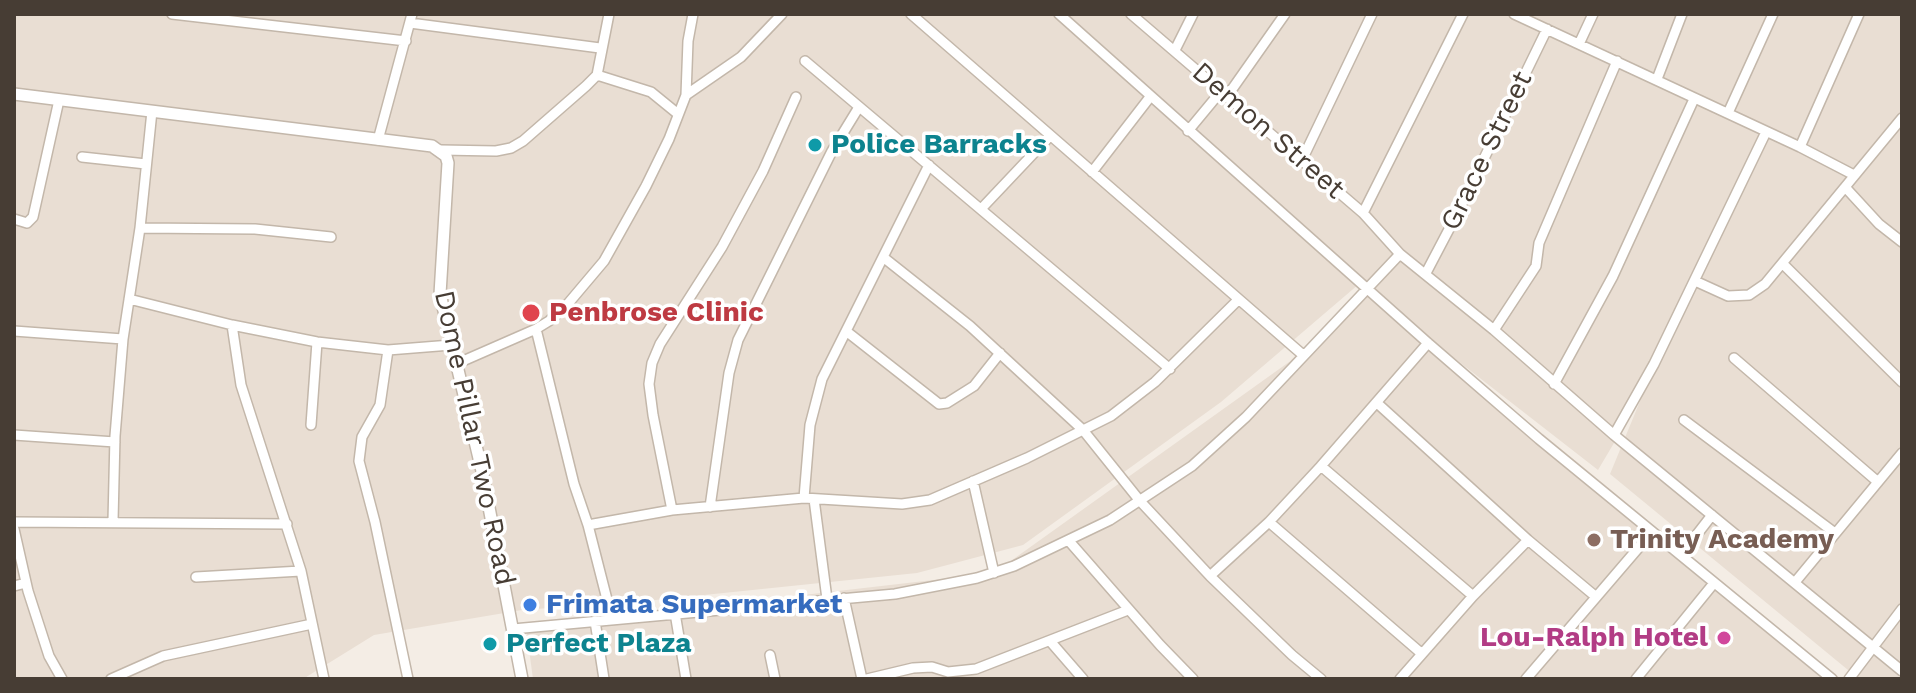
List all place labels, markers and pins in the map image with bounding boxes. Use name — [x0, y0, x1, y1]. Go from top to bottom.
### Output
place label: Police Barracks — [831, 128, 1047, 162]
marker: Police Barracks — [806, 136, 824, 154]
place label: Penbrose Clinic — [549, 296, 764, 330]
marker: Penbrose Clinic — [520, 302, 542, 324]
place label: Trinity Academy — [1610, 523, 1834, 557]
marker: Trinity Academy — [1585, 531, 1603, 549]
place label: Frimata Supermarket — [546, 588, 842, 622]
marker: Frimata Supermarket — [521, 596, 539, 614]
place label: Lou-Ralph Hotel — [1480, 621, 1708, 655]
place label: Perfect Plaza — [506, 627, 692, 661]
marker: Lou-Ralph Hotel — [1715, 629, 1733, 647]
marker: Perfect Plaza — [481, 635, 499, 653]

